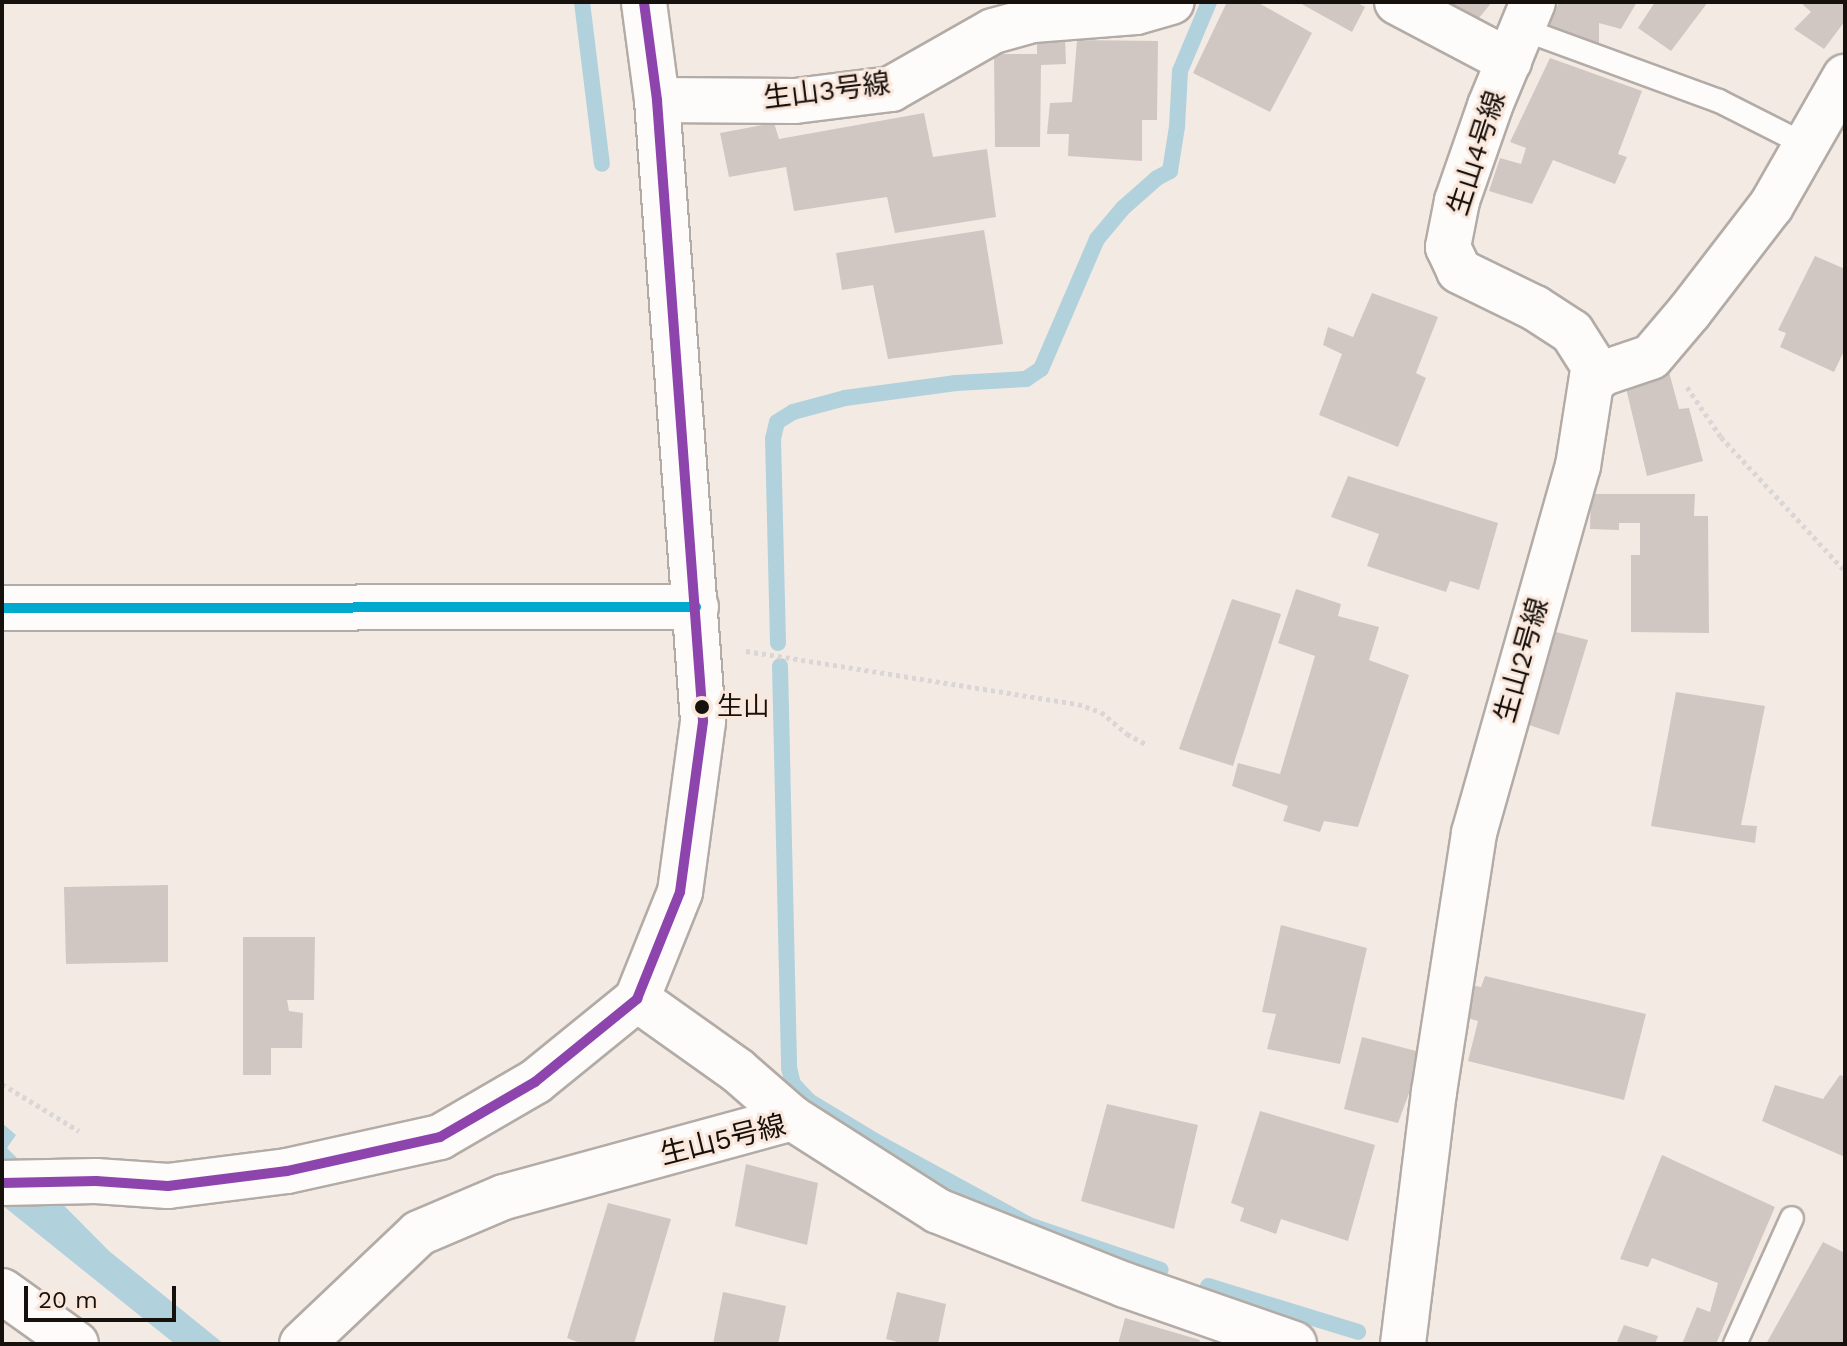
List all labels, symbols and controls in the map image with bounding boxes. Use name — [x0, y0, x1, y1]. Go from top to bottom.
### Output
street label: 生山3号線 — [761, 67, 893, 115]
street label: 生山4号線 — [1441, 86, 1513, 220]
street label: 生山2号線 — [1488, 594, 1556, 726]
place label: 生山 — [717, 691, 769, 723]
marker: 生山 — [694, 699, 710, 715]
street label: 生山5号線 — [657, 1108, 789, 1172]
scale bar — [28, 1270, 180, 1320]
text: 20 m — [38, 1286, 98, 1314]

